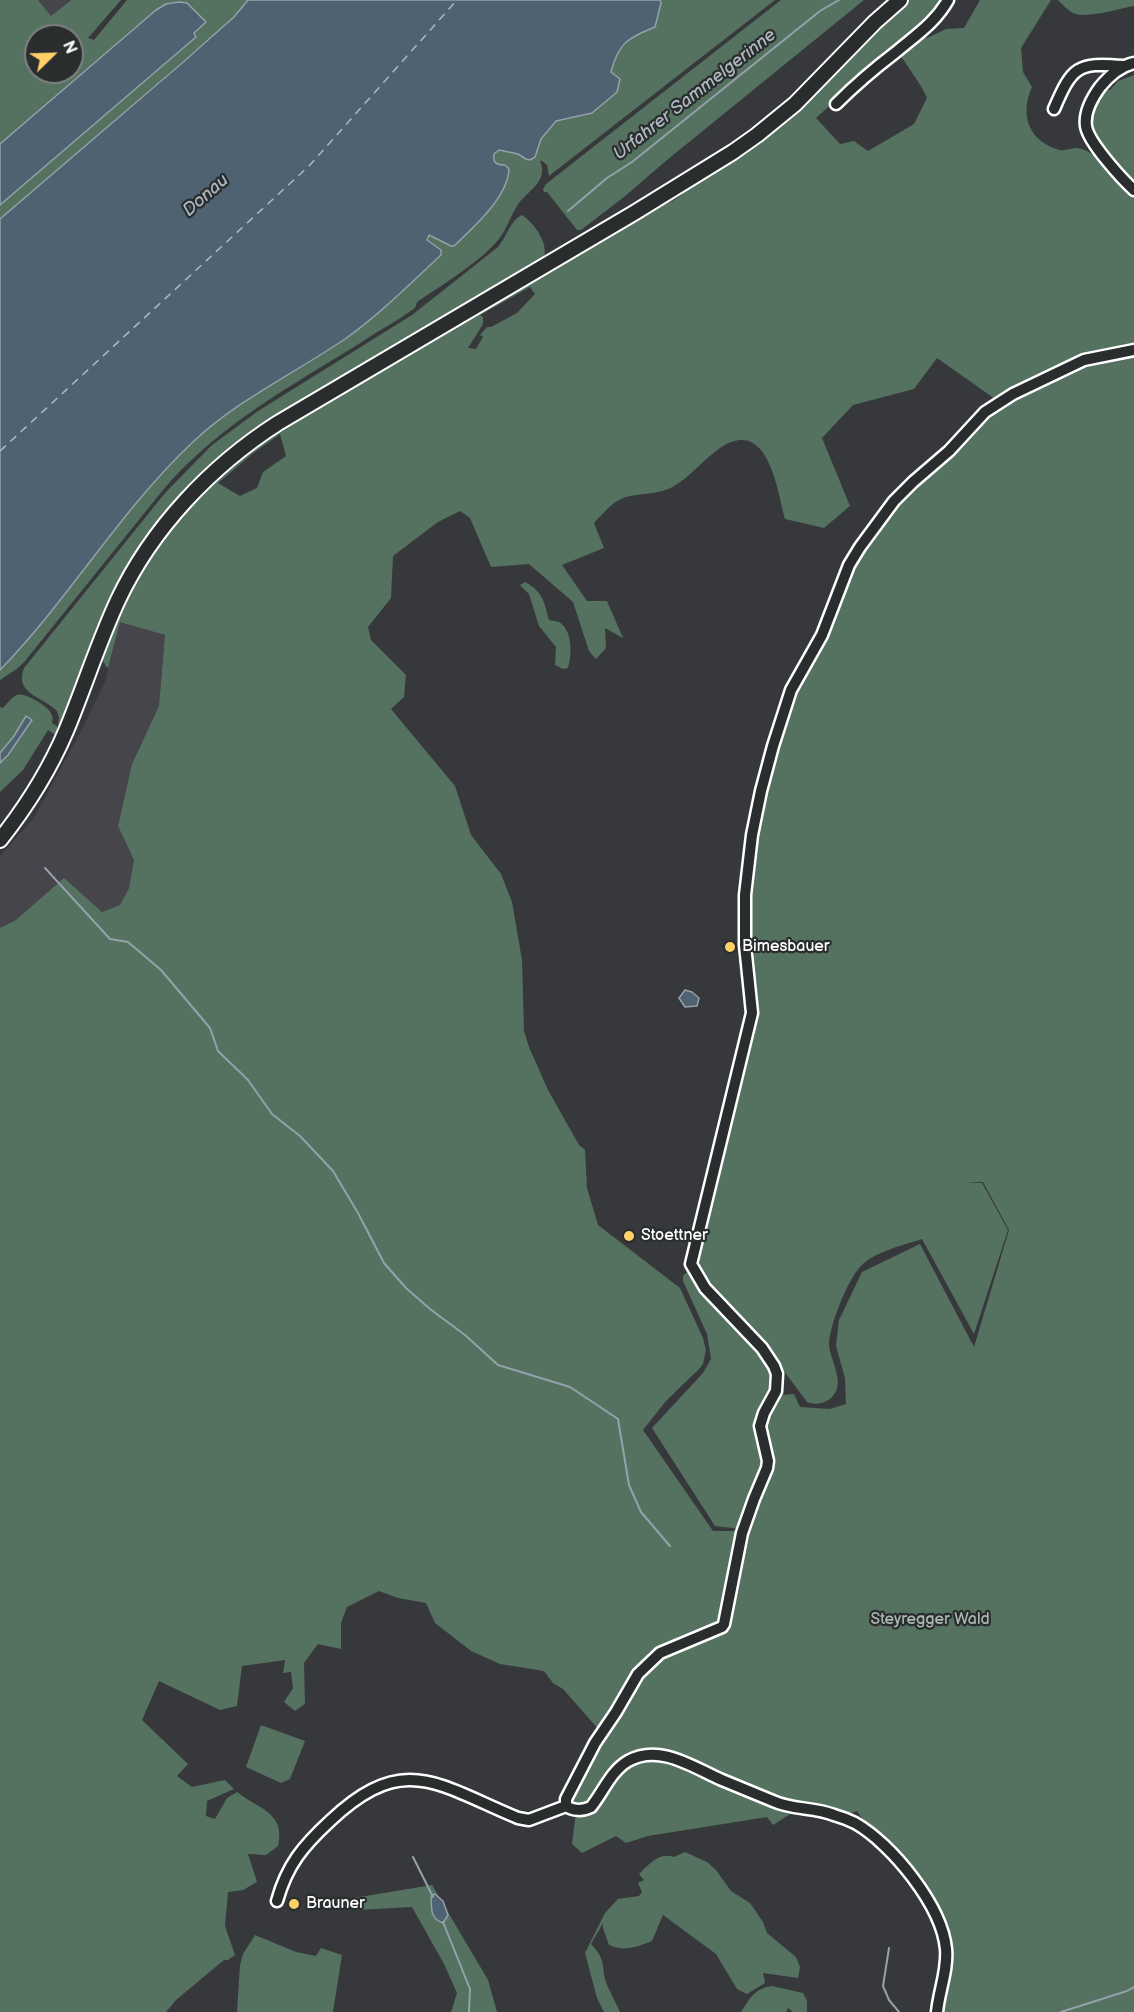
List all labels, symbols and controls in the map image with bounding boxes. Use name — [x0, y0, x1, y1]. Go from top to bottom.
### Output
north arrow — [24, 24, 84, 84]
water label: Urfahrer Sammelgerinne — [609, 25, 781, 165]
text: N — [58, 38, 80, 57]
water label: Donau — [179, 170, 233, 222]
place label: Bimesbauer — [742, 937, 830, 957]
marker: Bimesbauer — [723, 940, 737, 954]
place label: Stoettner — [641, 1226, 708, 1246]
marker: Stoettner — [622, 1229, 636, 1243]
park label: Steyregger Wald — [870, 1610, 990, 1630]
place label: Brauner — [306, 1894, 365, 1914]
marker: Brauner — [287, 1897, 301, 1911]

